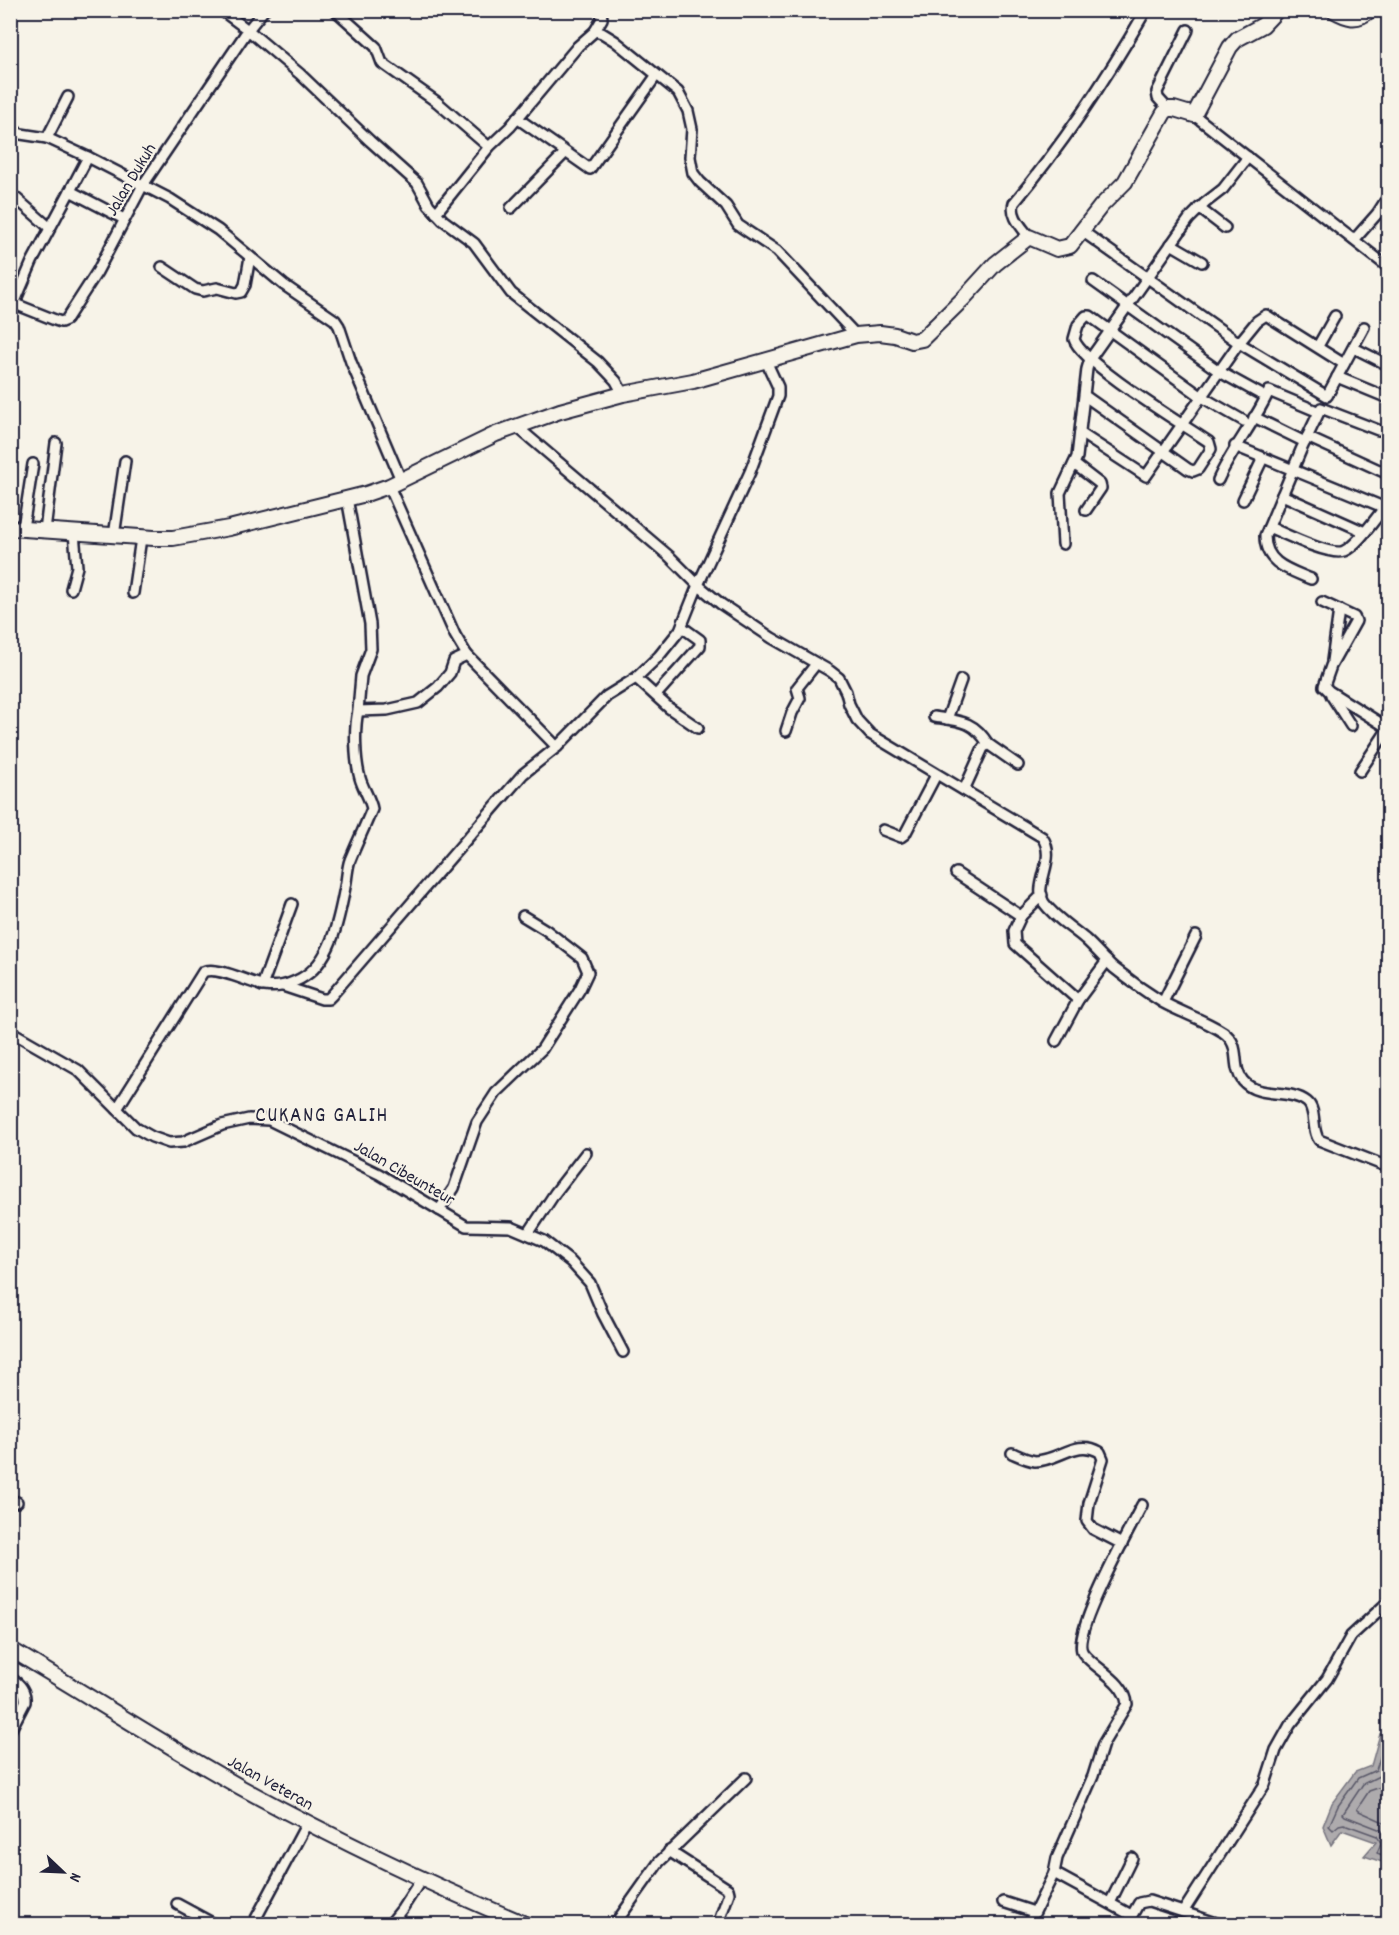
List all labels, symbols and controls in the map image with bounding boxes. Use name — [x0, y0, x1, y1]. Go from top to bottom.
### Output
street label: Jalan Dukuh — [101, 139, 164, 221]
district label: CUKANG GALIH — [255, 1102, 389, 1132]
street label: Jalan Cibeunteur — [349, 1135, 459, 1213]
street label: Jalan Veteran — [222, 1750, 317, 1818]
north arrow — [33, 1842, 93, 1902]
text: N — [62, 1869, 87, 1885]

